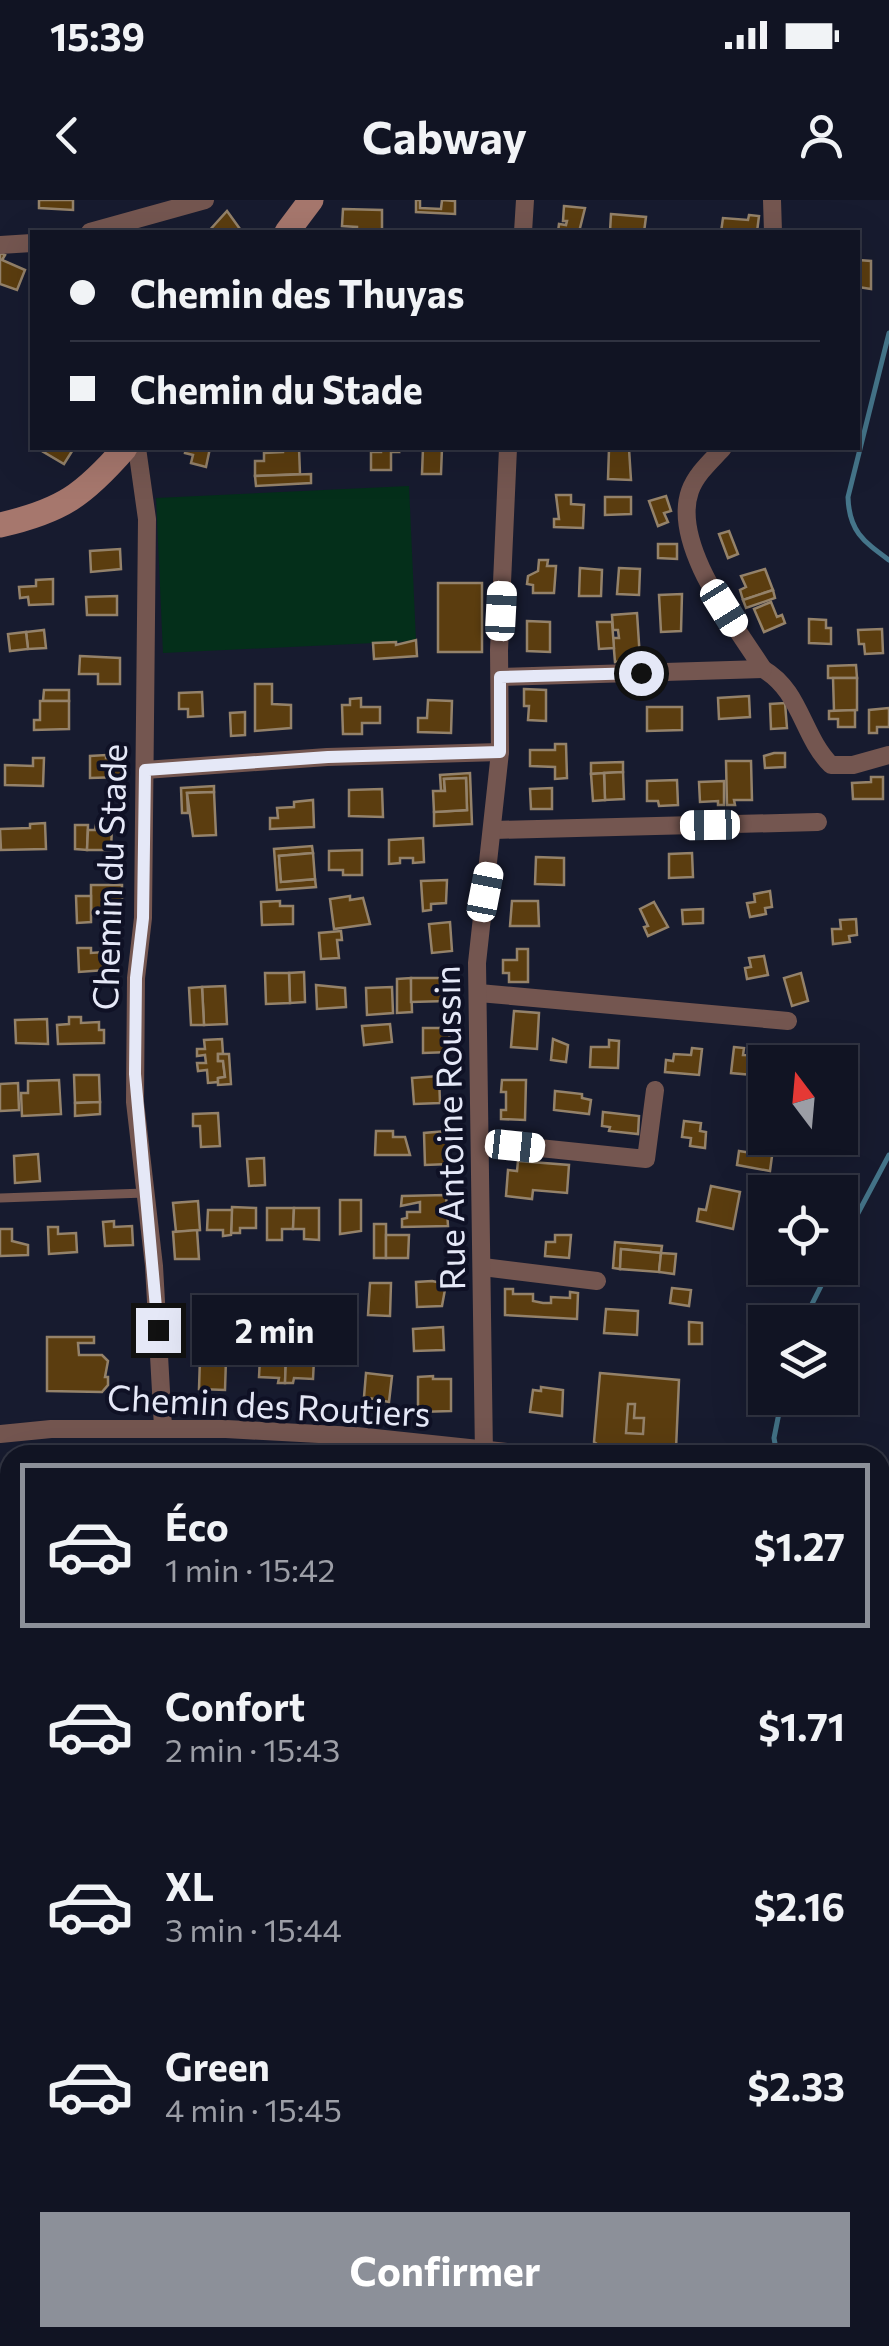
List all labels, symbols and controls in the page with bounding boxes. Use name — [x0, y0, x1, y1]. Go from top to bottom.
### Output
text: 15:39 — [50, 12, 145, 59]
icon: back — [40, 108, 95, 163]
text: Cabway — [362, 108, 527, 163]
icon: person — [794, 108, 849, 163]
text: Chemin des Thuyas — [130, 269, 465, 316]
text: Chemin du Stade — [130, 365, 423, 412]
car — [695, 575, 753, 641]
car — [484, 580, 518, 642]
route start — [619, 651, 664, 696]
street label: Chemin du Stade — [82, 743, 134, 1011]
car — [680, 809, 740, 841]
car — [465, 860, 505, 924]
street label: Rue Antoine Roussin — [424, 965, 472, 1291]
north arrow — [748, 1045, 858, 1155]
map controls — [748, 1045, 858, 1415]
car — [484, 1128, 546, 1164]
button: locate — [748, 1175, 858, 1285]
callout: 2 min — [193, 1295, 358, 1365]
button: layers — [748, 1305, 858, 1415]
route end — [136, 1308, 181, 1353]
text: 2 min — [235, 1310, 314, 1350]
street label: Chemin des Routiers — [106, 1374, 432, 1434]
icon: car — [45, 1501, 135, 1591]
text: Éco — [165, 1502, 229, 1549]
text: $1.27 — [754, 1522, 845, 1569]
text: 1 min · 15:42 — [165, 1549, 335, 1589]
icon: car — [45, 1681, 135, 1771]
text: Confort — [165, 1682, 305, 1729]
text: $1.71 — [758, 1702, 845, 1749]
text: 2 min · 15:43 — [165, 1729, 340, 1769]
icon: car — [45, 1861, 135, 1951]
text: XL — [165, 1862, 214, 1909]
text: $2.16 — [754, 1882, 845, 1929]
text: 3 min · 15:44 — [165, 1909, 342, 1949]
icon: car — [45, 2041, 135, 2131]
text: Green — [165, 2042, 270, 2089]
text: $2.33 — [747, 2062, 845, 2109]
text: 4 min · 15:45 — [165, 2089, 342, 2129]
button: Confirmer — [40, 2212, 850, 2327]

